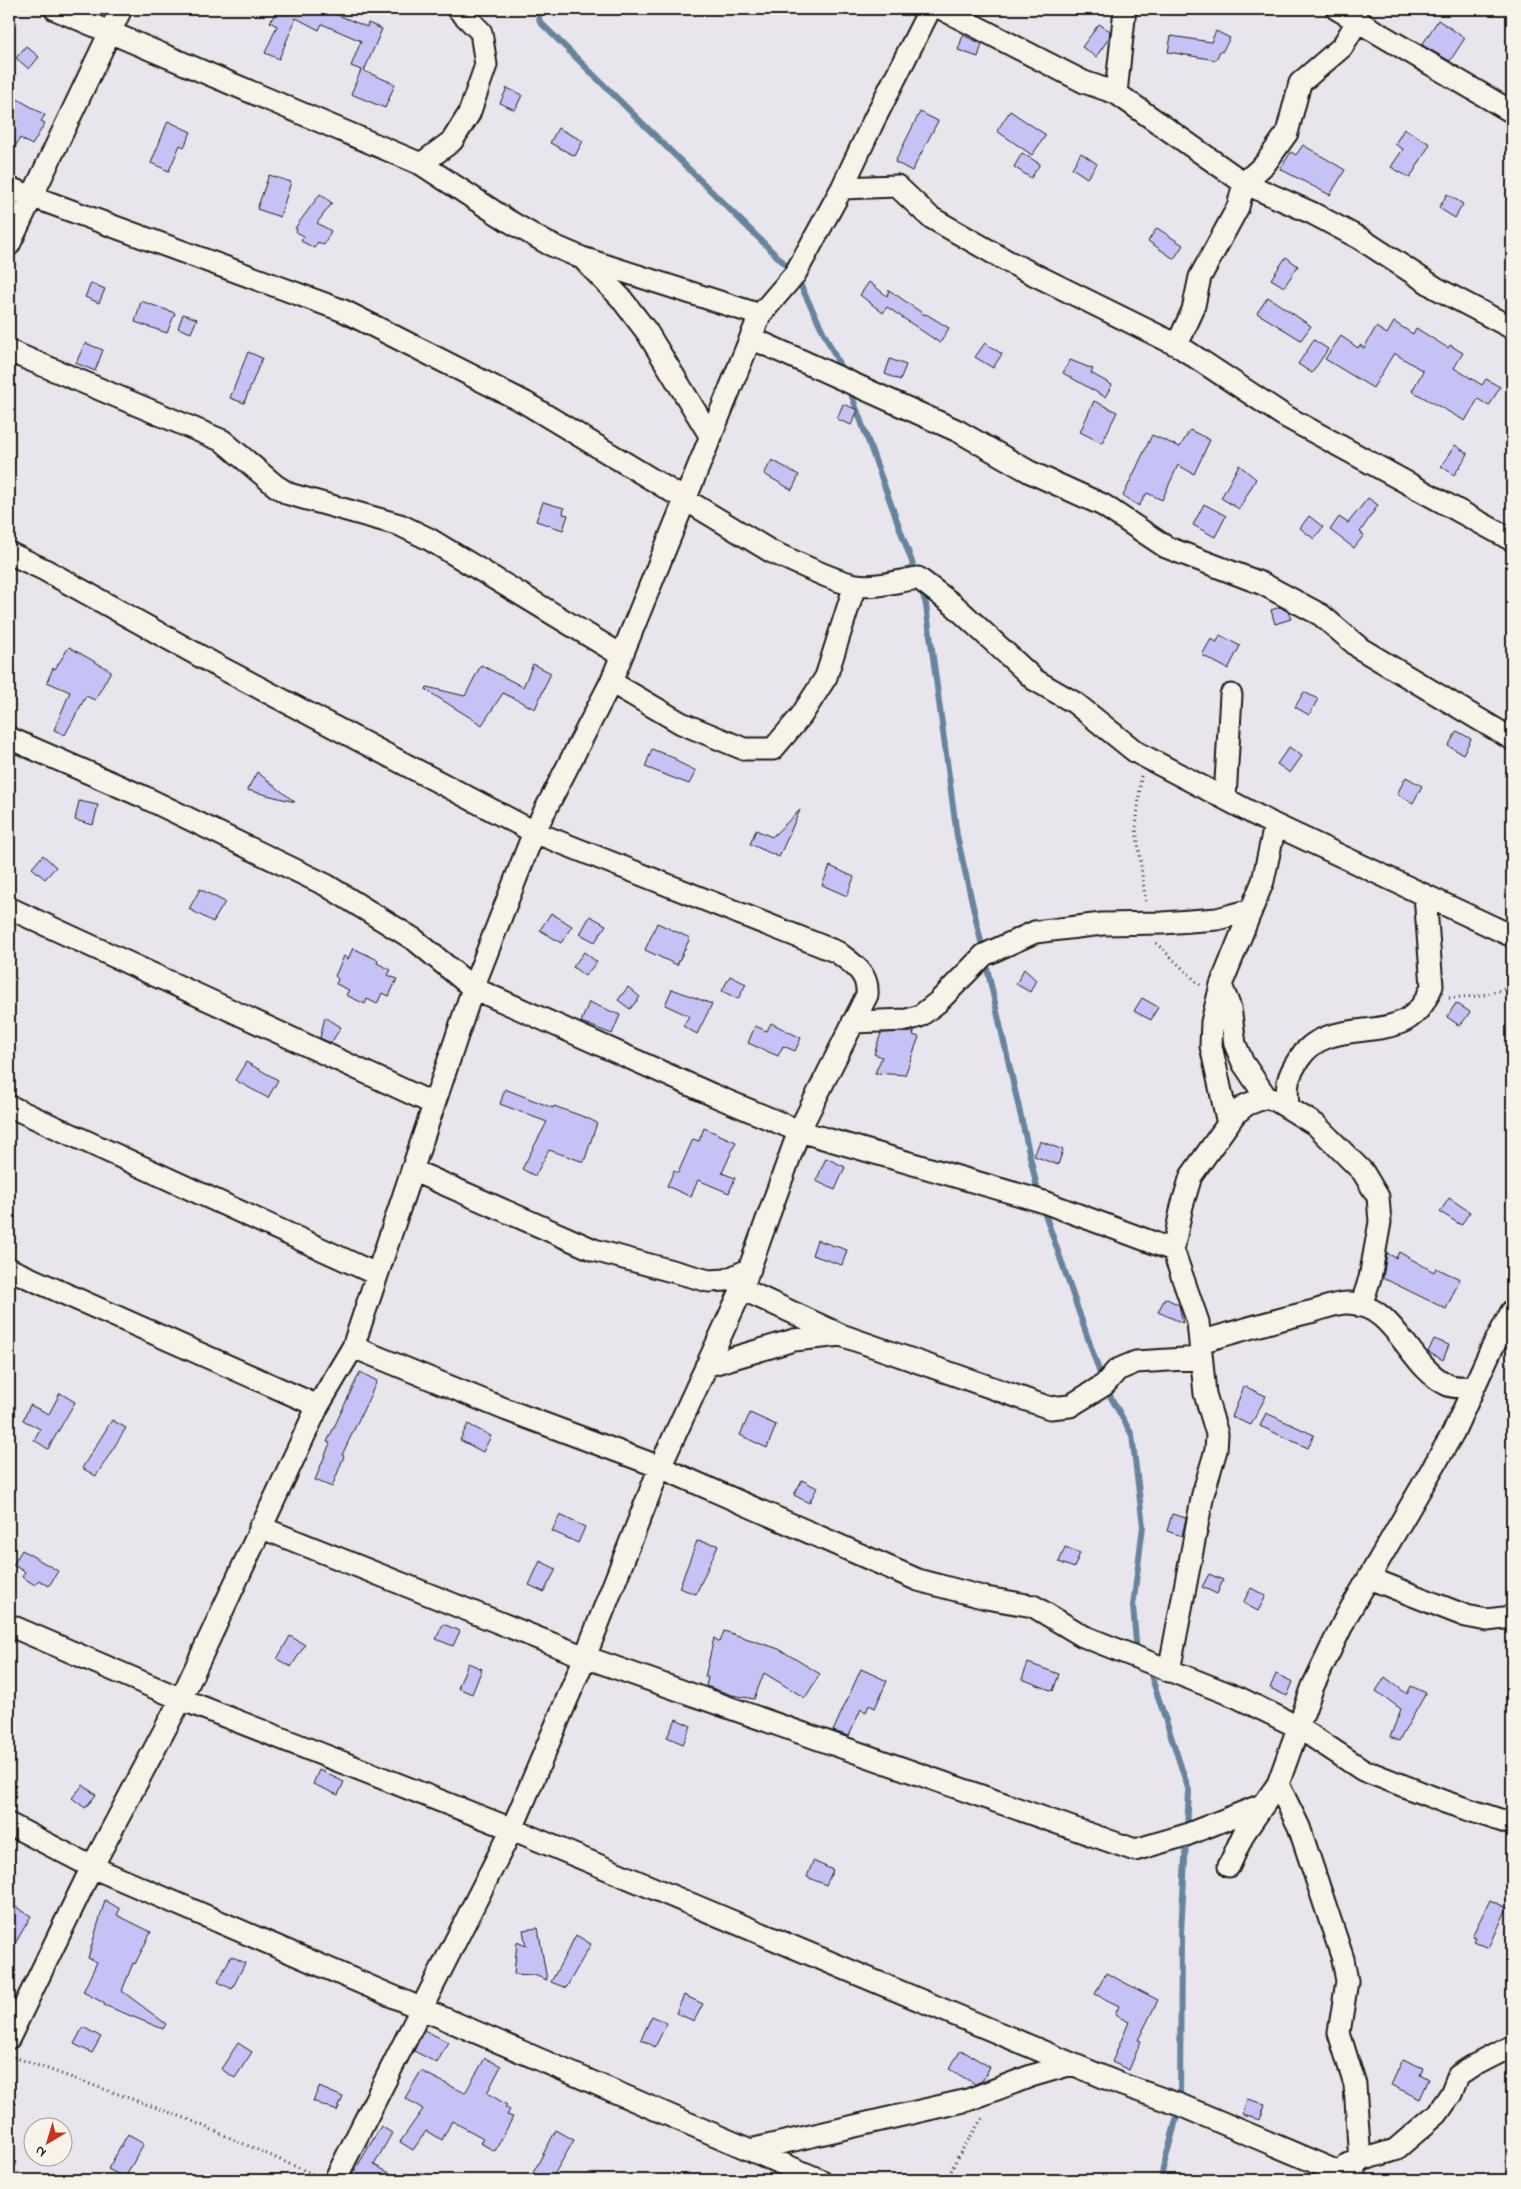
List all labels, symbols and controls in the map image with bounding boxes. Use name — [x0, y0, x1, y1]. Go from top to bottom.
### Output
north arrow — [22, 2116, 72, 2166]
text: N — [31, 2140, 51, 2162]

